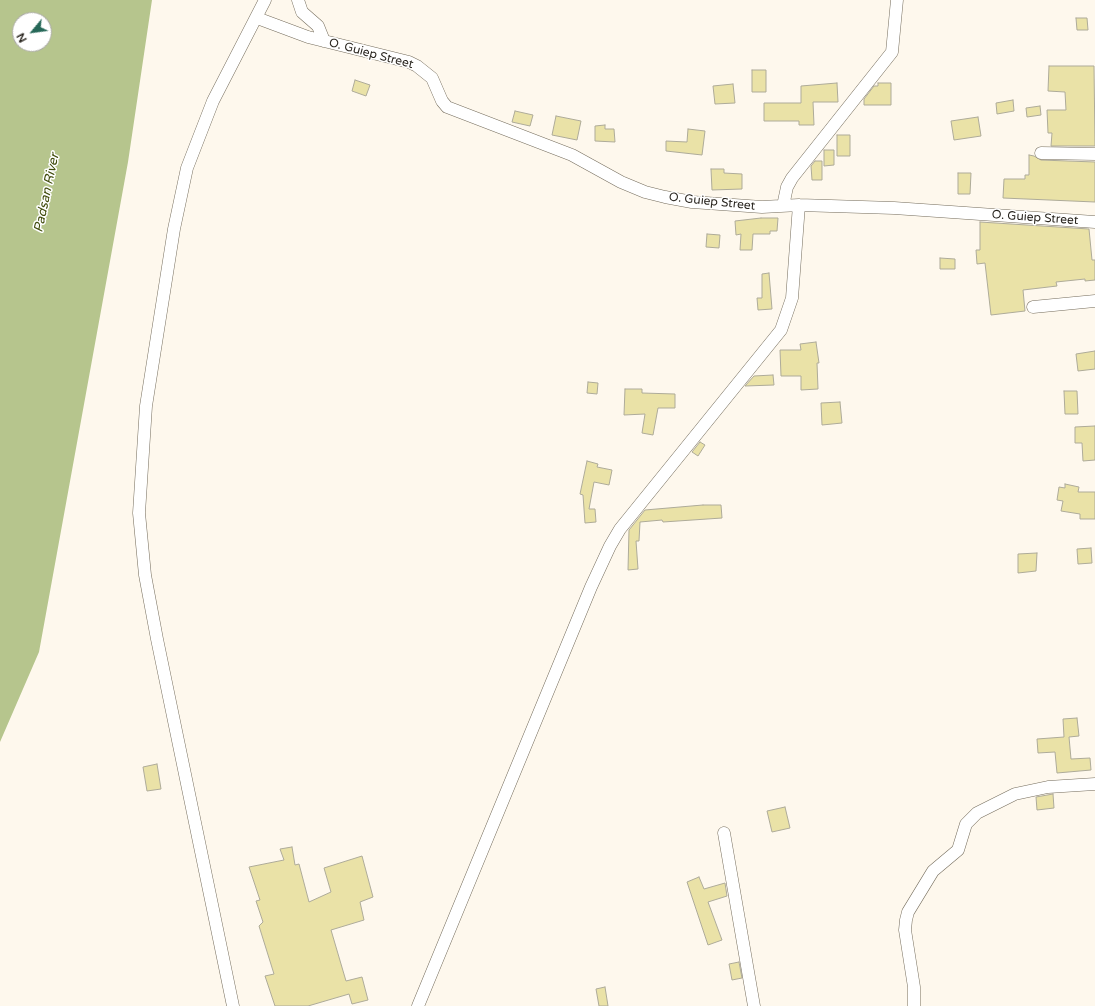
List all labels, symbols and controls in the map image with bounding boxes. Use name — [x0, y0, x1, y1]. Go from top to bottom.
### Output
north arrow — [12, 12, 52, 52]
text: N — [14, 31, 30, 45]
street label: O. Guiep Street — [327, 36, 415, 72]
water label: Padsan River — [31, 152, 63, 234]
street label: O. Guiep Street — [668, 190, 756, 214]
street label: O. Guiep Street — [991, 208, 1079, 228]

